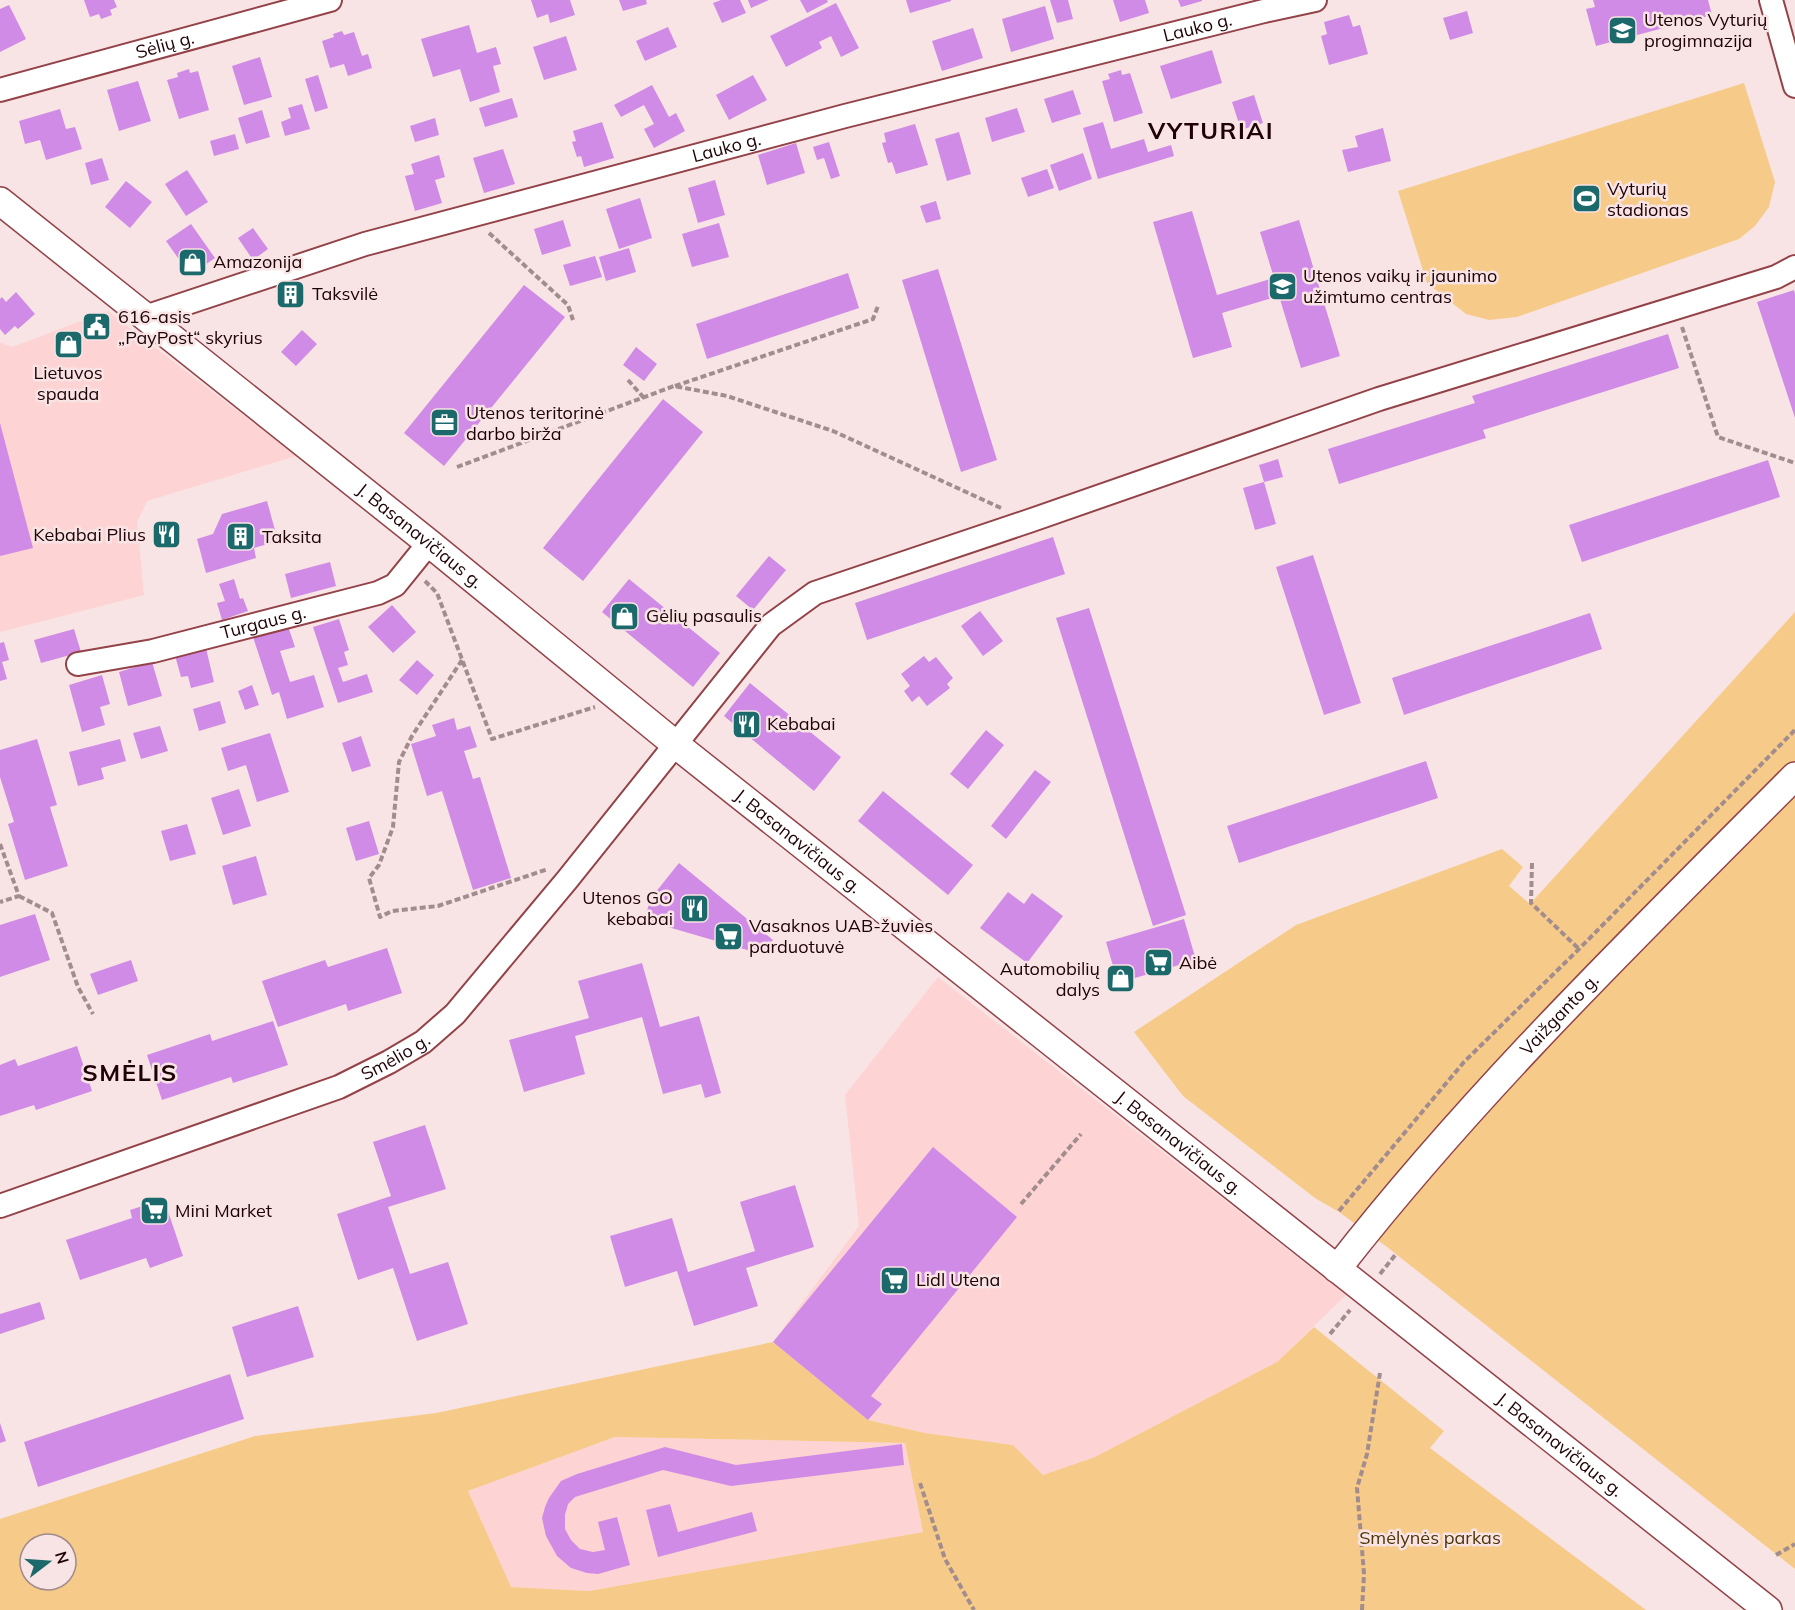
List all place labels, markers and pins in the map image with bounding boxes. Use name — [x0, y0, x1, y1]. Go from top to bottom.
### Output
place label: Utenos Vyturių progimnazija — [1644, 8, 1767, 52]
school or university icon: Utenos Vyturių progimnazija — [1607, 14, 1639, 46]
place label: Vyturių stadionas — [1607, 177, 1689, 221]
sports icon: Vyturių stadionas — [1570, 183, 1602, 215]
shop icon: Amazonija — [176, 246, 208, 278]
place label: Amazonija — [213, 250, 302, 273]
place label: Utenos vaikų ir jaunimo užimtumo centras — [1303, 264, 1497, 308]
school or university icon: Utenos vaikų ir jaunimo užimtumo centras — [1266, 270, 1298, 302]
building icon: Taksvilė — [275, 278, 307, 310]
place label: Taksvilė — [312, 282, 378, 305]
place label: 616-asis „PayPost“ skyrius — [118, 305, 263, 349]
public building icon: 616-asis „PayPost“ skyrius — [81, 311, 113, 343]
shop icon: Lietuvos spauda — [52, 328, 84, 360]
place label: Lietuvos spauda — [33, 361, 103, 405]
place label: Utenos teritorinė darbo birža — [466, 401, 604, 445]
office icon: Utenos teritorinė darbo birža — [429, 407, 461, 439]
restaurant icon: Kebabai Plius — [151, 519, 183, 551]
building icon: Taksita — [225, 521, 257, 553]
place label: Kebabai Plius — [33, 523, 146, 546]
place label: Taksita — [262, 525, 322, 548]
shop icon: Gėlių pasaulis — [609, 600, 641, 632]
place label: Gėlių pasaulis — [646, 604, 762, 627]
restaurant icon: Kebabai — [730, 708, 762, 740]
place label: Kebabai — [767, 712, 835, 735]
place label: Utenos GO kebabai — [582, 886, 673, 930]
restaurant icon: Utenos GO kebabai — [678, 892, 710, 924]
place label: Vasaknos UAB-žuvies parduotuvė — [749, 914, 933, 958]
supermarket icon: Vasaknos UAB-žuvies parduotuvė — [712, 920, 744, 952]
supermarket icon: Aibė — [1142, 947, 1174, 979]
place label: Aibė — [1179, 951, 1217, 974]
place label: Automobilių dalys — [1000, 957, 1100, 1001]
shop icon: Automobilių dalys — [1105, 963, 1137, 995]
supermarket icon: Mini Market — [138, 1195, 170, 1227]
place label: Mini Market — [175, 1199, 272, 1222]
supermarket icon: Lidl Utena — [879, 1264, 911, 1296]
place label: Lidl Utena — [916, 1268, 1000, 1291]

